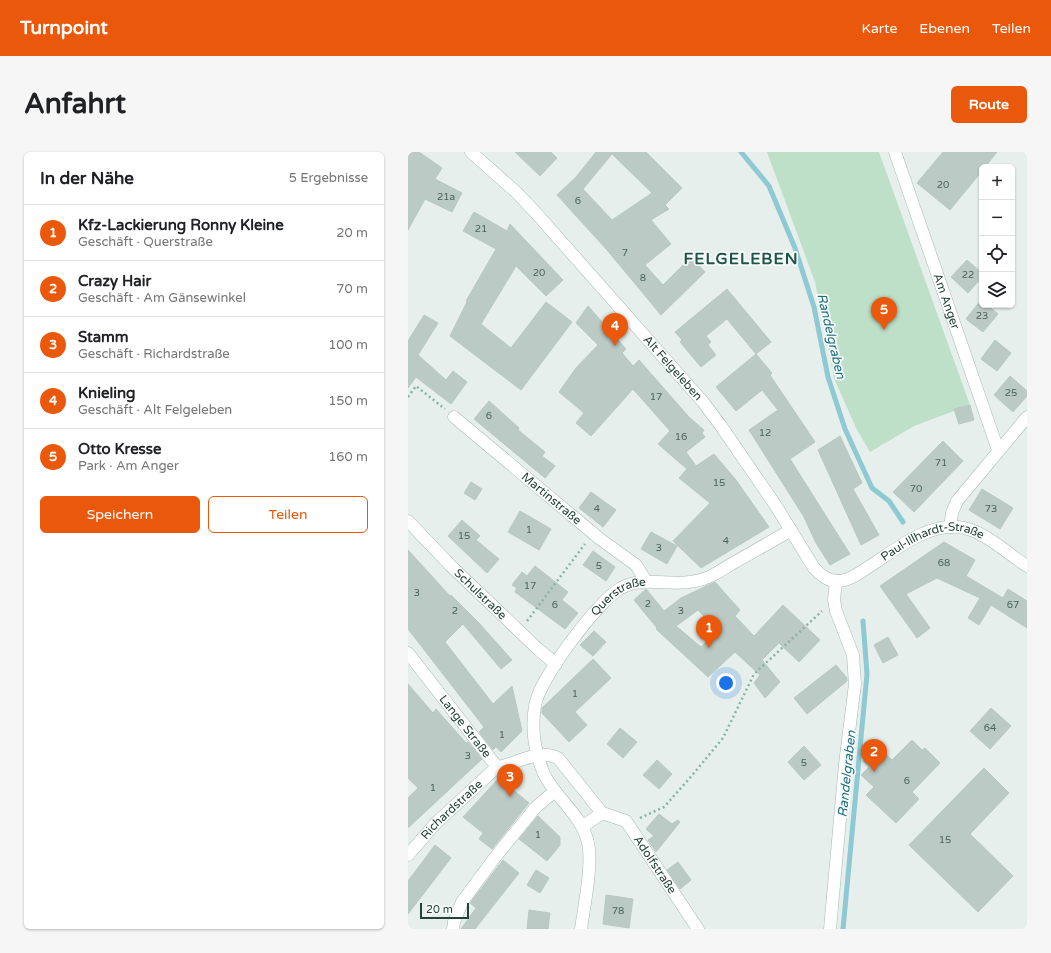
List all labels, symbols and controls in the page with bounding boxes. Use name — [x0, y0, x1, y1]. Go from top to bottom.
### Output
text: Turnpoint — [20, 17, 108, 39]
text: Karte — [862, 20, 897, 37]
text: Ebenen — [919, 20, 970, 37]
text: Teilen — [992, 20, 1031, 37]
button: Route — [951, 86, 1027, 123]
text: Anfahrt — [24, 87, 126, 121]
map controls — [979, 164, 1015, 308]
button: + — [979, 164, 1015, 200]
text: In der Nähe — [40, 168, 134, 189]
text: 5 Ergebnisse — [289, 170, 368, 186]
house number: 20 — [937, 179, 949, 191]
house number: 21a — [437, 191, 455, 203]
house number: 6 — [575, 195, 581, 207]
button: − — [979, 200, 1015, 236]
text: Kfz-Lackierung Ronny Kleine — [78, 216, 284, 234]
house number: 21 — [475, 223, 487, 235]
text: 1 — [49, 225, 57, 241]
text: 20 m — [336, 225, 368, 241]
text: Geschäft · Querstraße — [78, 234, 213, 250]
button: locate — [979, 236, 1015, 272]
house number: 7 — [622, 247, 628, 259]
district label: FELGELEBEN — [683, 249, 799, 269]
house number: 20 — [533, 267, 545, 279]
house number: 22 — [962, 269, 974, 281]
text: Crazy Hair — [78, 272, 151, 290]
house number: 8 — [640, 272, 646, 284]
street label: Am Anger — [930, 272, 963, 332]
button: layers — [979, 272, 1015, 308]
text: 2 — [49, 281, 57, 297]
text: 70 m — [336, 281, 368, 297]
text: Geschäft · Am Gänsewinkel — [78, 290, 246, 306]
water label: Randelgraben — [813, 292, 849, 381]
pin: 5 — [871, 297, 897, 330]
house number: 23 — [976, 310, 988, 322]
pin: 4 — [602, 313, 628, 346]
text: Stamm — [78, 328, 129, 346]
street label: Alt Felgeleben — [641, 333, 705, 403]
text: 3 — [49, 337, 57, 353]
text: 100 m — [328, 337, 368, 353]
text: Geschäft · Richardstraße — [78, 346, 230, 362]
text: Knieling — [78, 384, 135, 402]
house number: 25 — [1005, 387, 1017, 399]
house number: 17 — [650, 391, 662, 403]
text: 4 — [49, 393, 57, 409]
text: 150 m — [328, 393, 368, 409]
text: Geschäft · Alt Felgeleben — [78, 402, 232, 418]
house number: 6 — [486, 410, 492, 422]
house number: 12 — [759, 427, 771, 439]
house number: 16 — [675, 431, 687, 443]
text: Otto Kresse — [78, 440, 162, 458]
text: 5 — [49, 449, 57, 465]
text: 160 m — [328, 449, 368, 465]
house number: 71 — [935, 457, 947, 469]
text: Park · Am Anger — [78, 458, 179, 474]
street label: Martinstraße — [519, 469, 584, 528]
house number: 15 — [713, 477, 725, 489]
house number: 70 — [910, 483, 922, 495]
button: Speichern — [40, 496, 200, 533]
button: Teilen — [208, 496, 368, 533]
house number: 4 — [594, 503, 600, 515]
house number: 73 — [985, 503, 997, 515]
street label: Paul-Illhardt-Straße — [878, 520, 987, 564]
house number: 1 — [526, 524, 532, 536]
house number: 15 — [458, 530, 470, 542]
house number: 4 — [723, 535, 729, 547]
house number: 3 — [656, 542, 662, 554]
house number: 68 — [938, 557, 950, 569]
house number: 5 — [596, 560, 602, 572]
street label: Schulstraße — [451, 566, 510, 623]
street label: Querstraße — [588, 575, 646, 619]
house number: 17 — [524, 580, 536, 592]
house number: 3 — [414, 587, 420, 599]
house number: 2 — [645, 598, 651, 610]
house number: 6 — [552, 599, 558, 611]
house number: 67 — [1007, 599, 1019, 611]
house number: 2 — [452, 605, 458, 617]
house number: 3 — [678, 605, 684, 617]
pin: 1 — [696, 615, 722, 648]
your location — [716, 673, 736, 693]
house number: 1 — [572, 688, 578, 700]
street label: Lange Straße — [436, 692, 494, 761]
house number: 64 — [984, 722, 996, 734]
house number: 1 — [499, 729, 505, 741]
water label: Randelgraben — [834, 729, 860, 818]
pin: 2 — [861, 739, 887, 772]
house number: 3 — [465, 750, 471, 762]
house number: 5 — [801, 757, 807, 769]
pin: 3 — [497, 764, 523, 797]
house number: 6 — [904, 775, 910, 787]
street label: Richardstraße — [418, 777, 485, 842]
house number: 1 — [430, 782, 436, 794]
house number: 1 — [535, 829, 541, 841]
street label: Adolfstraße — [631, 833, 680, 897]
house number: 15 — [939, 834, 951, 846]
scale bar — [420, 901, 469, 920]
text: 20 m — [426, 903, 453, 916]
house number: 78 — [612, 905, 624, 917]

